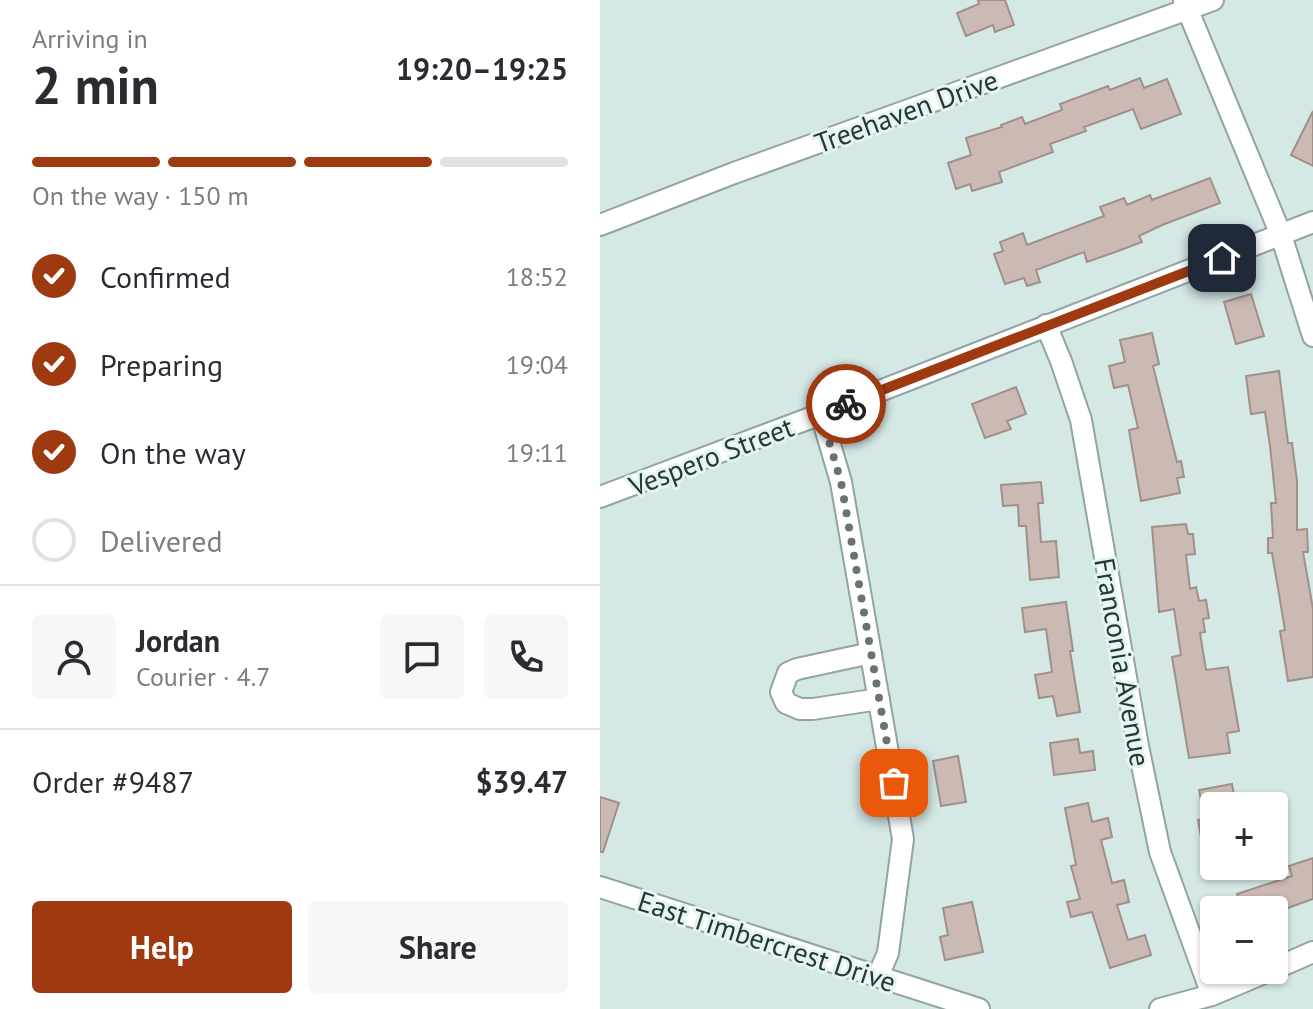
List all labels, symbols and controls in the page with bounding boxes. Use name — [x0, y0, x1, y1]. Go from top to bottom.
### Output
text: Arriving in — [32, 22, 148, 55]
text: 19:20–19:25 — [396, 49, 568, 88]
text: 2 min — [32, 51, 159, 118]
street label: Treehaven Drive — [809, 61, 1003, 161]
text: On the way · 150 m — [32, 179, 249, 212]
pin — [1188, 224, 1256, 292]
icon: home — [1200, 236, 1244, 280]
icon: check — [32, 254, 76, 298]
text: Confirmed — [100, 257, 231, 296]
text: 18:52 — [506, 260, 568, 293]
icon: check — [32, 342, 76, 386]
text: Preparing — [100, 345, 223, 384]
text: 19:04 — [506, 348, 568, 381]
courier — [806, 364, 886, 444]
icon: bike — [824, 382, 868, 426]
street label: Vespero Street — [623, 408, 799, 505]
icon: check — [32, 430, 76, 474]
text: On the way — [100, 433, 246, 472]
text: 19:11 — [506, 436, 568, 469]
text: Delivered — [100, 521, 223, 560]
street label: Franconia Avenue — [1086, 555, 1160, 769]
button: person — [32, 615, 116, 699]
button: chat — [380, 615, 464, 699]
button: phone — [484, 615, 568, 699]
text: Jordan — [136, 621, 220, 660]
text: Courier · 4.7 — [136, 660, 270, 693]
pin — [860, 749, 928, 817]
icon: bag — [872, 761, 916, 805]
text: Order #9487 — [32, 762, 194, 801]
text: $39.47 — [476, 762, 568, 801]
map controls — [1200, 792, 1288, 984]
button: + — [1200, 792, 1288, 880]
street label: East Timbercrest Drive — [633, 882, 901, 1000]
button: − — [1200, 896, 1288, 984]
button: Help — [32, 901, 292, 993]
button: Share — [308, 901, 568, 993]

